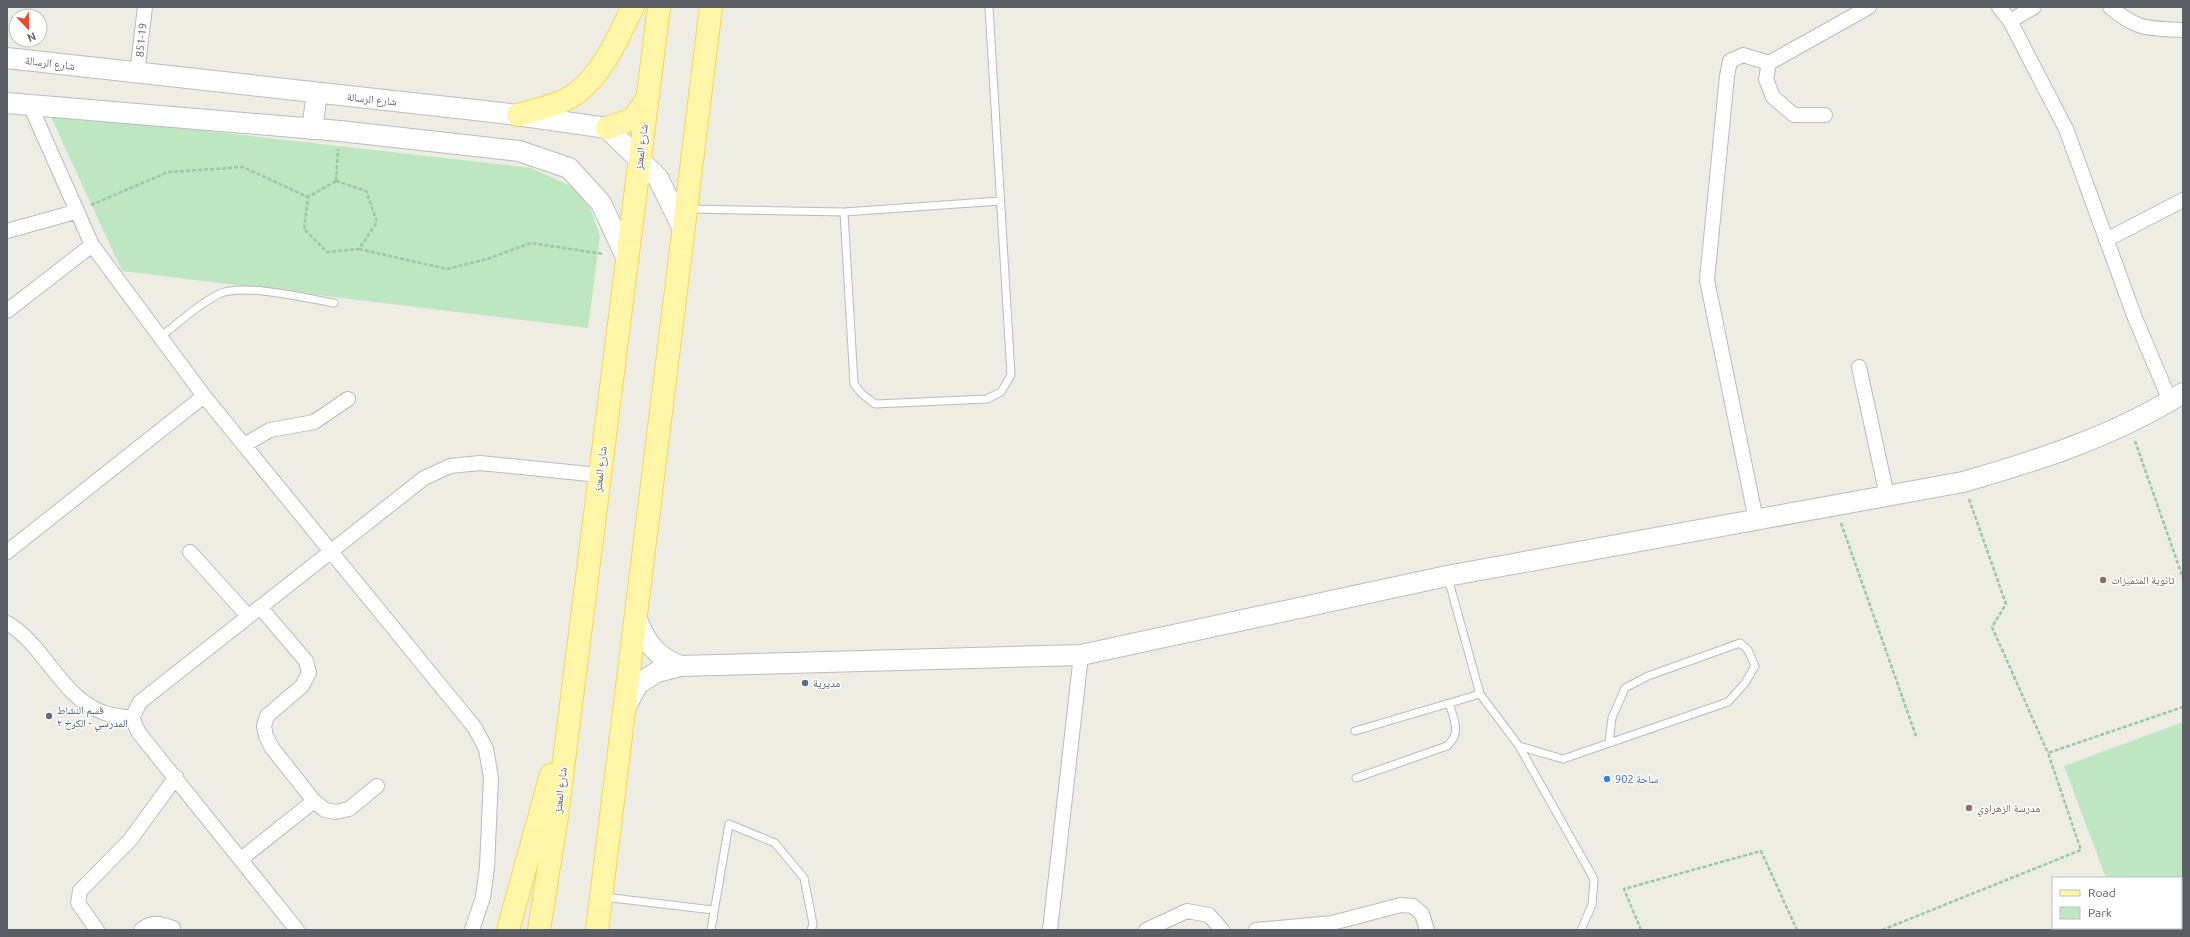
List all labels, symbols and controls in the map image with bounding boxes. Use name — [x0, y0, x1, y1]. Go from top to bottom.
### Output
north arrow — [8, 8, 48, 48]
street label: 851-19 — [133, 22, 149, 58]
text: N — [26, 30, 38, 44]
street label: شارع الرسالة — [24, 54, 76, 73]
street label: شارع الرسالة — [346, 90, 398, 109]
street label: شارع المعتز — [632, 123, 651, 172]
street label: شارع المعتز — [591, 445, 610, 494]
place label: ثانوية المتميزات — [2111, 574, 2175, 586]
marker: ثانوية المتميزات — [2098, 575, 2108, 585]
place label: مديرية — [813, 677, 840, 689]
marker: مديرية — [800, 678, 810, 688]
place label: قسم النشاط المدرسي - الكرخ ٢ — [57, 704, 128, 732]
marker: قسم النشاط المدرسي - الكرخ ٢ — [44, 711, 54, 721]
street label: شارع المعتز — [551, 766, 570, 815]
place label: ساحة 902 — [1615, 773, 1658, 785]
marker: ساحة 902 — [1602, 774, 1612, 784]
place label: مدرسة الزهراوي — [1977, 802, 2040, 817]
marker: مدرسة الزهراوي — [1964, 803, 1974, 813]
legend — [2052, 877, 2182, 929]
text: Road — [2088, 886, 2116, 899]
text: Park — [2088, 906, 2112, 919]

